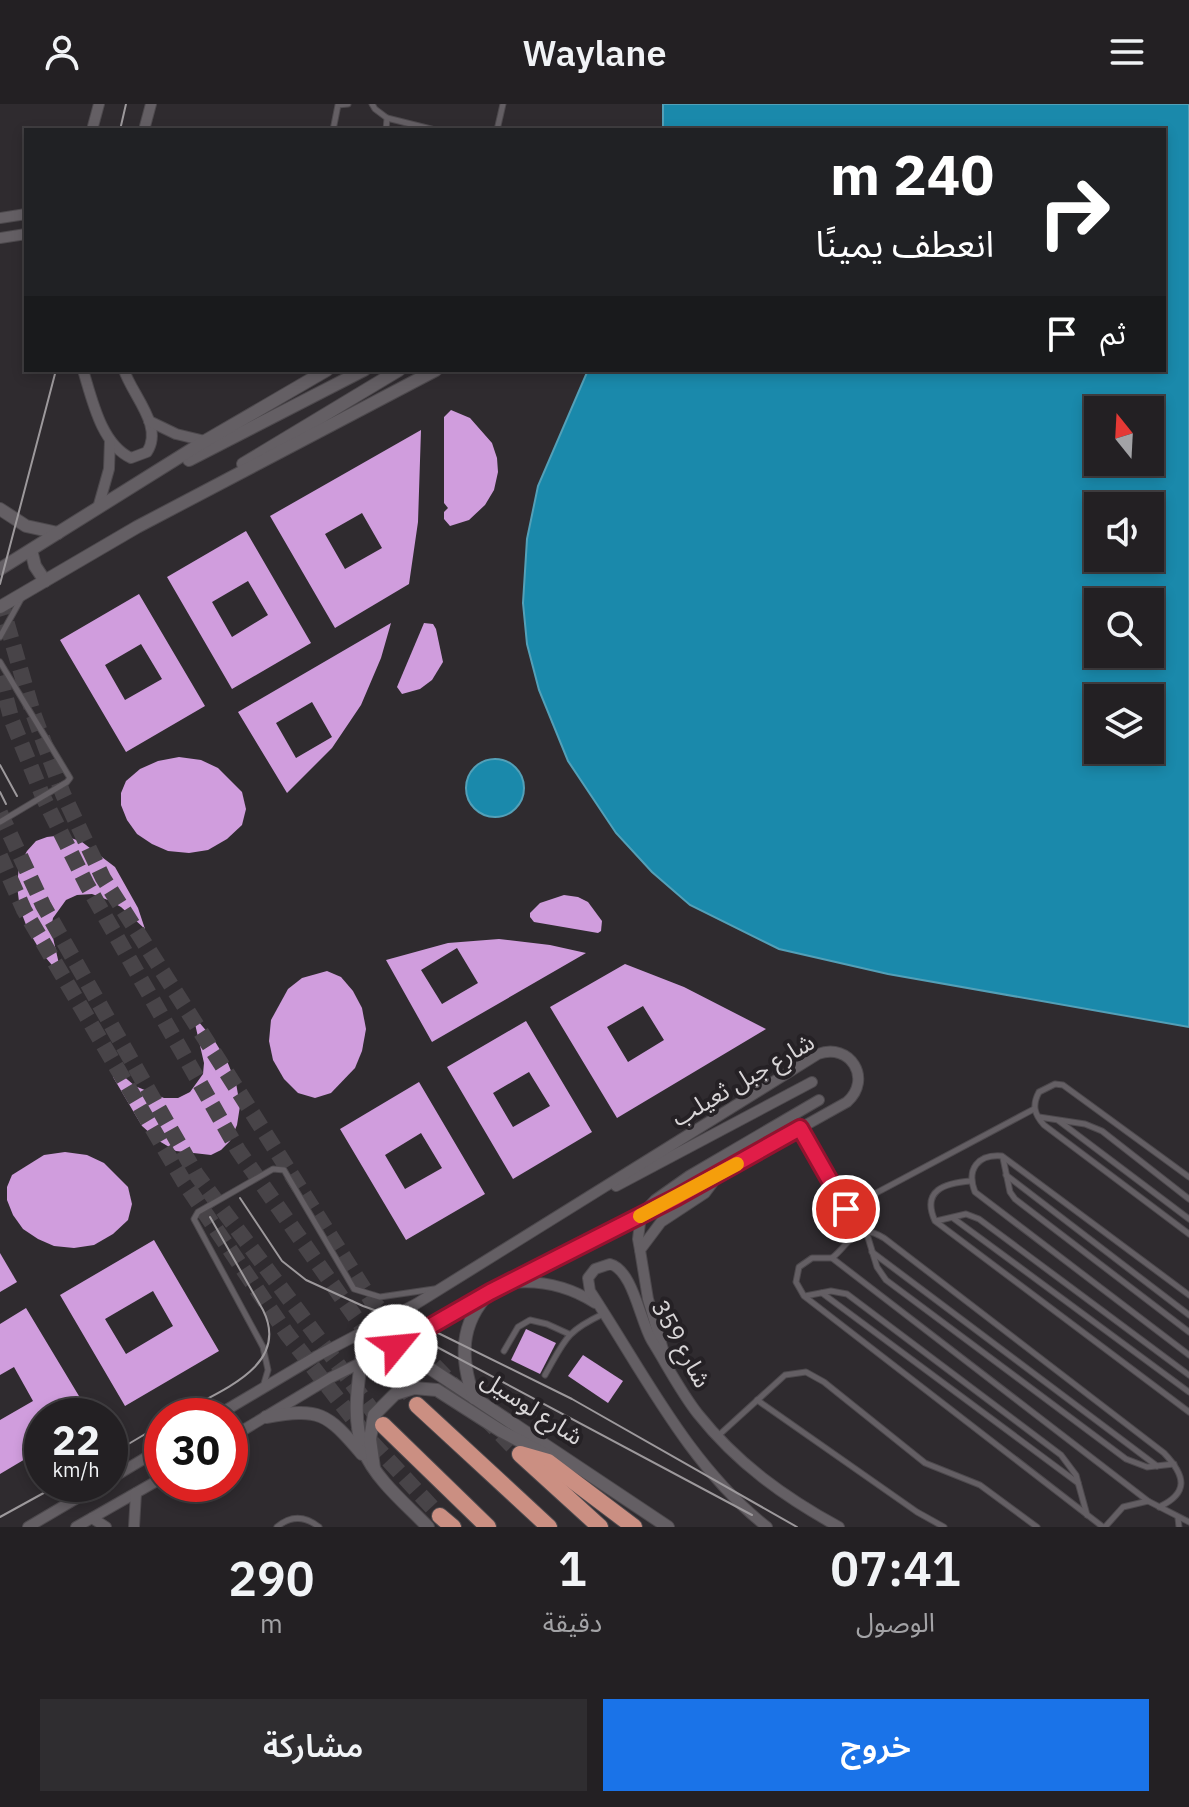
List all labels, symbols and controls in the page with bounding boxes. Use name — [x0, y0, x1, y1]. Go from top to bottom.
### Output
text: Waylane — [523, 29, 666, 76]
icon: person — [40, 30, 84, 74]
icon: menu — [1105, 30, 1149, 74]
text: 240 m — [830, 138, 994, 210]
icon: right — [1022, 160, 1126, 264]
text: انعطف يمينًا — [816, 220, 994, 267]
icon: arrive — [1040, 312, 1084, 356]
text: ثم — [1100, 313, 1126, 352]
north arrow — [1084, 396, 1164, 476]
map controls — [1084, 396, 1164, 764]
button: sound — [1084, 492, 1164, 572]
button: search — [1084, 588, 1164, 668]
button: layers — [1084, 684, 1164, 764]
street label: شارع جبل ثعيلب — [665, 1025, 821, 1135]
pin — [812, 1175, 880, 1243]
icon: arrive — [824, 1187, 868, 1231]
street label: شارع 359 — [643, 1294, 719, 1394]
position arrow — [354, 1304, 438, 1388]
street label: شارع لوسيل — [474, 1362, 590, 1454]
speed limit sign: 30 — [144, 1398, 248, 1502]
text: 22 — [52, 1414, 100, 1466]
text: km/h — [52, 1456, 100, 1483]
text: 1 — [558, 1537, 587, 1599]
text: 07:41 — [830, 1537, 961, 1599]
text: 290 — [228, 1547, 315, 1609]
text: دقيقة — [543, 1605, 602, 1639]
text: الوصول — [856, 1605, 935, 1639]
text: m — [260, 1606, 283, 1640]
button: مشاركة — [40, 1699, 587, 1791]
button: خروج — [603, 1699, 1149, 1791]

